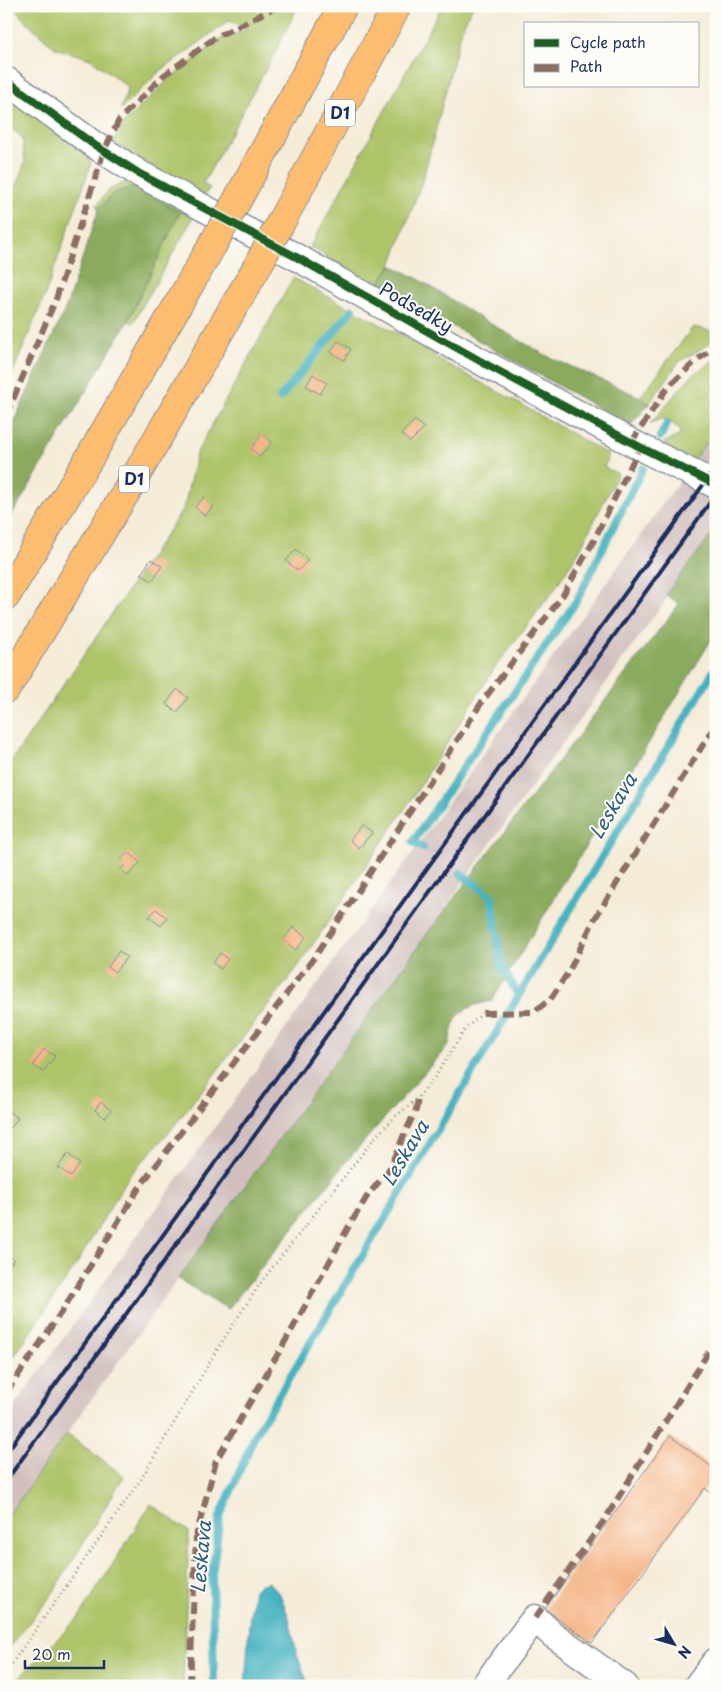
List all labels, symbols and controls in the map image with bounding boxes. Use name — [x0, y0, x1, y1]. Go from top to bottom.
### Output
legend — [524, 22, 700, 88]
text: Cycle path — [570, 30, 646, 53]
text: Path — [570, 54, 602, 77]
road number: D1 — [325, 100, 355, 126]
street label: Podsedky — [375, 275, 459, 339]
road number: D1 — [119, 466, 149, 492]
water label: Leskava — [582, 766, 643, 844]
water label: Leskava — [374, 1113, 435, 1191]
water label: Leskava — [183, 1519, 217, 1594]
north arrow — [650, 1620, 700, 1670]
scale bar — [25, 1637, 104, 1669]
text: N — [673, 1641, 696, 1663]
text: 20 m — [32, 1642, 71, 1665]

